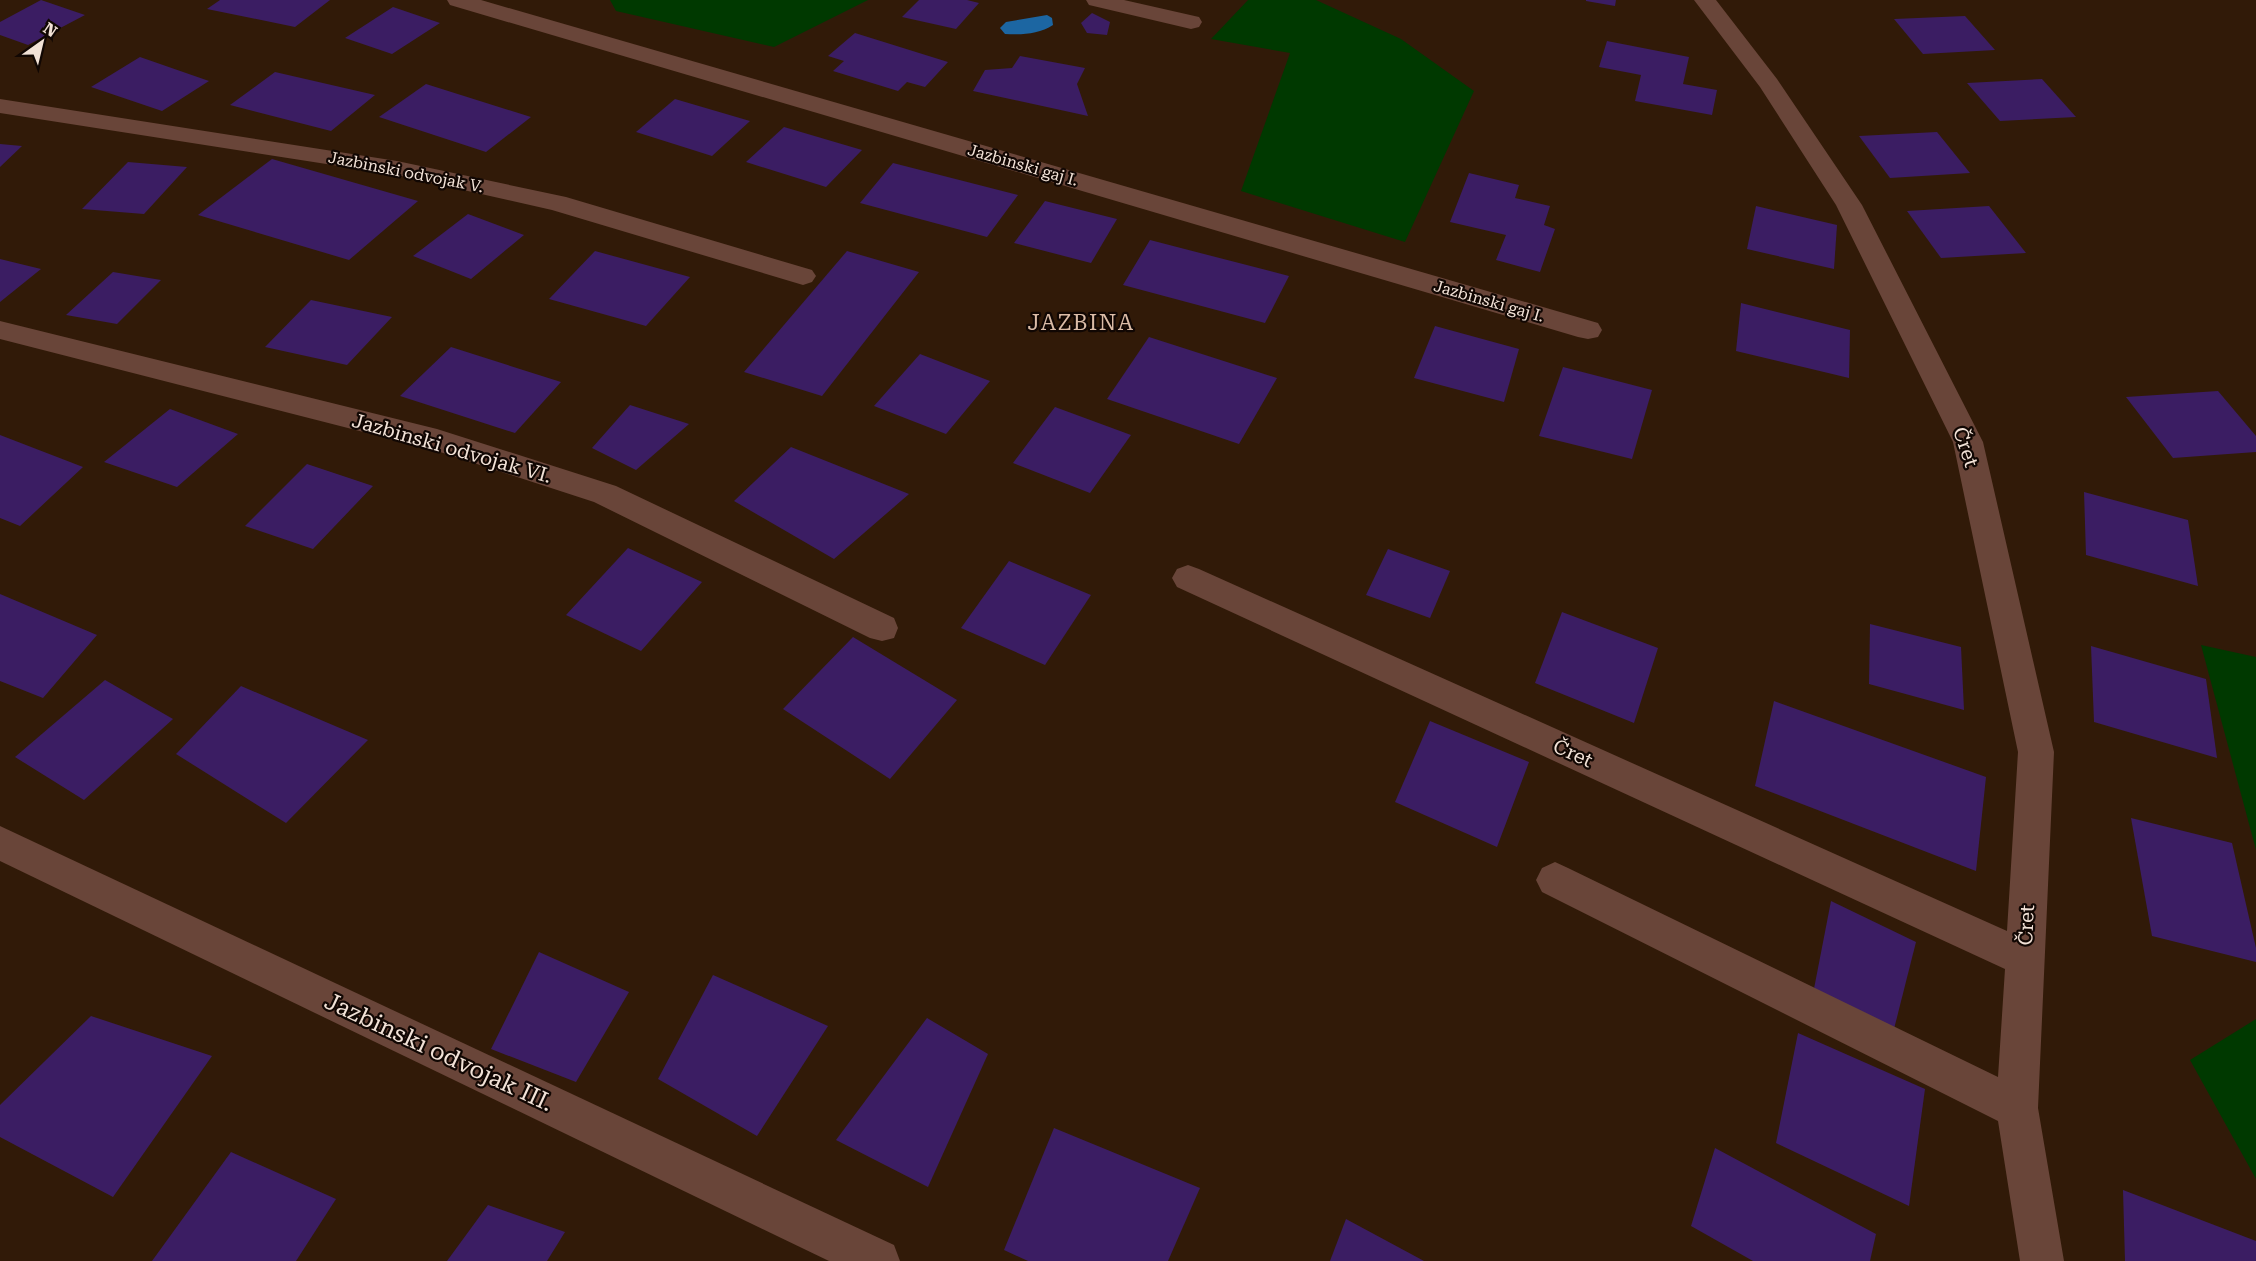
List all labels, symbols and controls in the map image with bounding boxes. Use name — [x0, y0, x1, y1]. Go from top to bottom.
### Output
north arrow — [12, 12, 72, 72]
text: N — [40, 19, 61, 41]
street label: Jazbinski gaj I. — [966, 140, 1080, 190]
street label: Jazbinski odvojak V. — [327, 148, 485, 196]
street label: Jazbinski gaj I. — [1432, 276, 1546, 326]
district label: JAZBINA — [1027, 310, 1135, 335]
street label: Jazbinski odvojak VI. — [349, 408, 555, 488]
street label: Čret — [1948, 424, 1984, 471]
street label: Čret — [1549, 734, 1597, 772]
street label: Čret — [2013, 903, 2039, 946]
street label: Jazbinski odvojak III. — [320, 987, 558, 1117]

